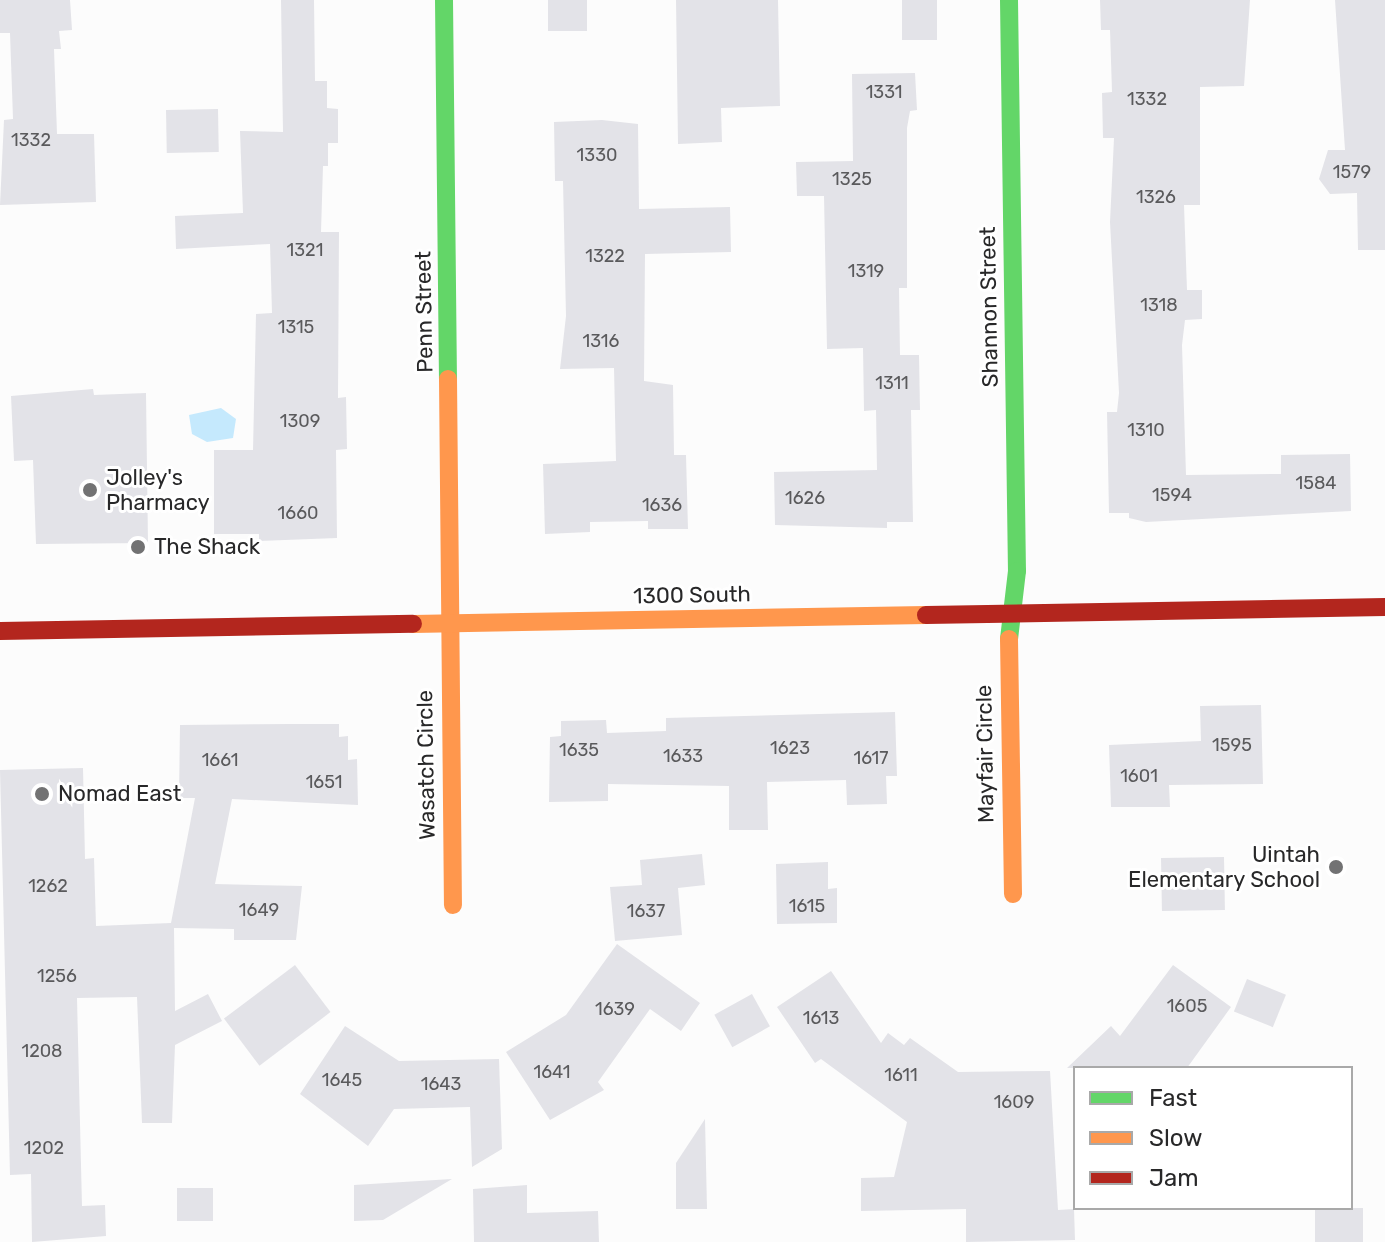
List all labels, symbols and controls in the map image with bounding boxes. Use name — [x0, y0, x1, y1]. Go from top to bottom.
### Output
house number: 1331 — [866, 81, 902, 103]
house number: 1332 — [1127, 88, 1167, 110]
house number: 1332 — [11, 129, 51, 151]
house number: 1330 — [577, 144, 617, 166]
house number: 1579 — [1333, 161, 1371, 183]
house number: 1325 — [832, 168, 872, 190]
house number: 1326 — [1136, 186, 1176, 208]
street label: Shannon Street — [974, 226, 1004, 388]
house number: 1321 — [287, 239, 323, 261]
house number: 1322 — [585, 245, 625, 267]
street label: Penn Street — [410, 251, 438, 373]
house number: 1319 — [848, 260, 884, 282]
house number: 1318 — [1140, 294, 1178, 316]
house number: 1315 — [278, 316, 314, 338]
house number: 1316 — [583, 330, 619, 352]
house number: 1311 — [875, 372, 909, 394]
house number: 1309 — [280, 410, 320, 432]
house number: 1310 — [1127, 419, 1165, 441]
place label: Jolley's Pharmacy — [106, 464, 210, 516]
house number: 1584 — [1295, 472, 1337, 494]
marker: Jolley's Pharmacy — [81, 481, 99, 499]
house number: 1594 — [1152, 484, 1192, 506]
house number: 1626 — [785, 487, 825, 509]
house number: 1636 — [642, 494, 682, 516]
house number: 1660 — [278, 502, 318, 524]
place label: The Shack — [154, 534, 260, 560]
marker: The Shack — [129, 538, 147, 556]
street label: 1300 South — [633, 581, 751, 609]
street label: Mayfair Circle — [971, 684, 999, 824]
street label: Wasatch Circle — [411, 690, 441, 840]
house number: 1595 — [1212, 734, 1252, 756]
house number: 1623 — [770, 737, 810, 759]
house number: 1635 — [559, 739, 599, 761]
house number: 1633 — [663, 745, 703, 767]
house number: 1617 — [853, 747, 889, 769]
house number: 1661 — [202, 749, 238, 771]
house number: 1601 — [1120, 765, 1158, 787]
house number: 1651 — [306, 771, 342, 793]
place label: Nomad East — [58, 781, 181, 807]
marker: Nomad East — [33, 785, 51, 803]
place label: Uintah Elementary School — [1127, 841, 1320, 892]
marker: Uintah Elementary School — [1327, 858, 1345, 876]
house number: 1262 — [28, 875, 68, 897]
house number: 1615 — [789, 895, 825, 917]
house number: 1649 — [239, 899, 279, 921]
house number: 1637 — [627, 900, 665, 922]
house number: 1256 — [37, 965, 77, 987]
house number: 1605 — [1167, 995, 1207, 1017]
house number: 1639 — [595, 998, 635, 1020]
house number: 1613 — [803, 1007, 839, 1029]
house number: 1208 — [21, 1040, 63, 1062]
house number: 1641 — [533, 1061, 571, 1083]
house number: 1611 — [884, 1064, 918, 1086]
legend — [1073, 1066, 1353, 1210]
house number: 1645 — [322, 1069, 362, 1091]
house number: 1643 — [421, 1073, 461, 1095]
text: Fast — [1149, 1084, 1197, 1112]
house number: 1609 — [994, 1091, 1034, 1113]
text: Slow — [1149, 1124, 1202, 1152]
house number: 1202 — [24, 1137, 64, 1159]
text: Jam — [1149, 1164, 1199, 1192]

